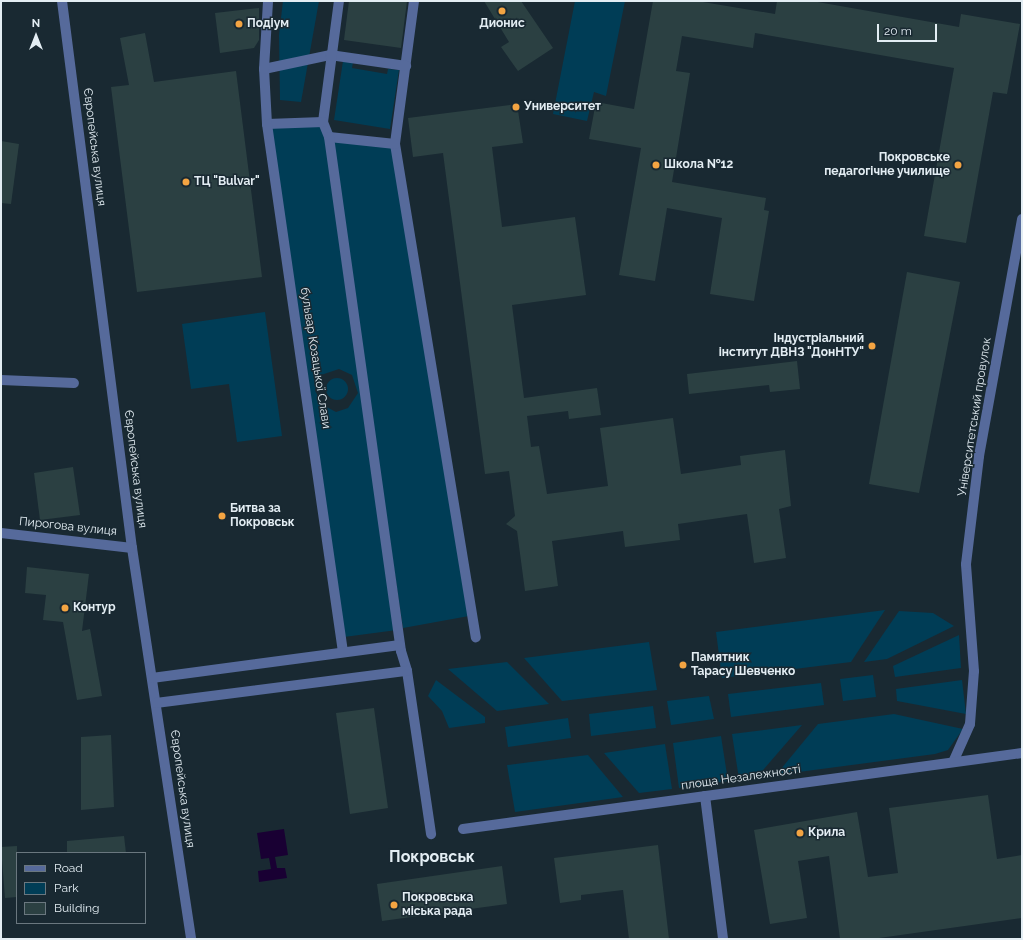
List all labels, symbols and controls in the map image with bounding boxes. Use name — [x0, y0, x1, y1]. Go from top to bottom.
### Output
marker: Дионис — [497, 6, 507, 16]
north arrow — [16, 16, 56, 56]
scale bar — [879, 16, 939, 42]
text: N — [32, 17, 40, 30]
place label: Подіум — [247, 17, 289, 31]
place label: Дионис — [479, 17, 525, 31]
marker: Подіум — [234, 19, 244, 29]
text: 20 m — [884, 24, 912, 38]
street label: Європейська вулиця — [80, 87, 108, 207]
place label: Университет — [524, 100, 601, 114]
marker: Университет — [511, 102, 521, 112]
place label: Покровське педагогічне училище — [824, 151, 950, 179]
place label: Школа №12 — [664, 158, 733, 172]
marker: Школа №12 — [651, 160, 661, 170]
marker: Покровське педагогічне училище — [953, 160, 963, 170]
place label: ТЦ "Bulvar" — [194, 175, 260, 189]
marker: ТЦ "Bulvar" — [181, 177, 191, 187]
street label: бульвар Козацької Слави — [297, 286, 333, 430]
place label: Індустріальний інститут ДВНЗ "ДонНТУ" — [719, 332, 864, 360]
street label: Університетський провулок — [955, 337, 995, 497]
marker: Індустріальний інститут ДВНЗ "ДонНТУ" — [867, 341, 877, 351]
street label: Європейська вулиця — [121, 409, 149, 529]
place label: Битва за Покровськ — [230, 502, 294, 530]
marker: Битва за Покровськ — [217, 511, 227, 521]
street label: Пирогова вулиця — [18, 515, 118, 539]
place label: Контур — [73, 601, 116, 615]
marker: Контур — [60, 603, 70, 613]
place label: Памятник Тарасу Шевченко — [691, 651, 796, 679]
marker: Памятник Тарасу Шевченко — [678, 660, 688, 670]
street label: Європейська вулиця — [167, 729, 197, 849]
street label: площа Незалежності — [680, 762, 802, 794]
place label: Крила — [808, 826, 845, 840]
marker: Крила — [795, 828, 805, 838]
district label: Покровськ — [389, 847, 475, 867]
legend — [16, 852, 146, 924]
text: Road — [54, 861, 83, 875]
text: Park — [54, 881, 79, 895]
place label: Покровська міська рада — [402, 891, 473, 919]
marker: Покровська міська рада — [389, 900, 399, 910]
text: Building — [54, 901, 100, 915]

